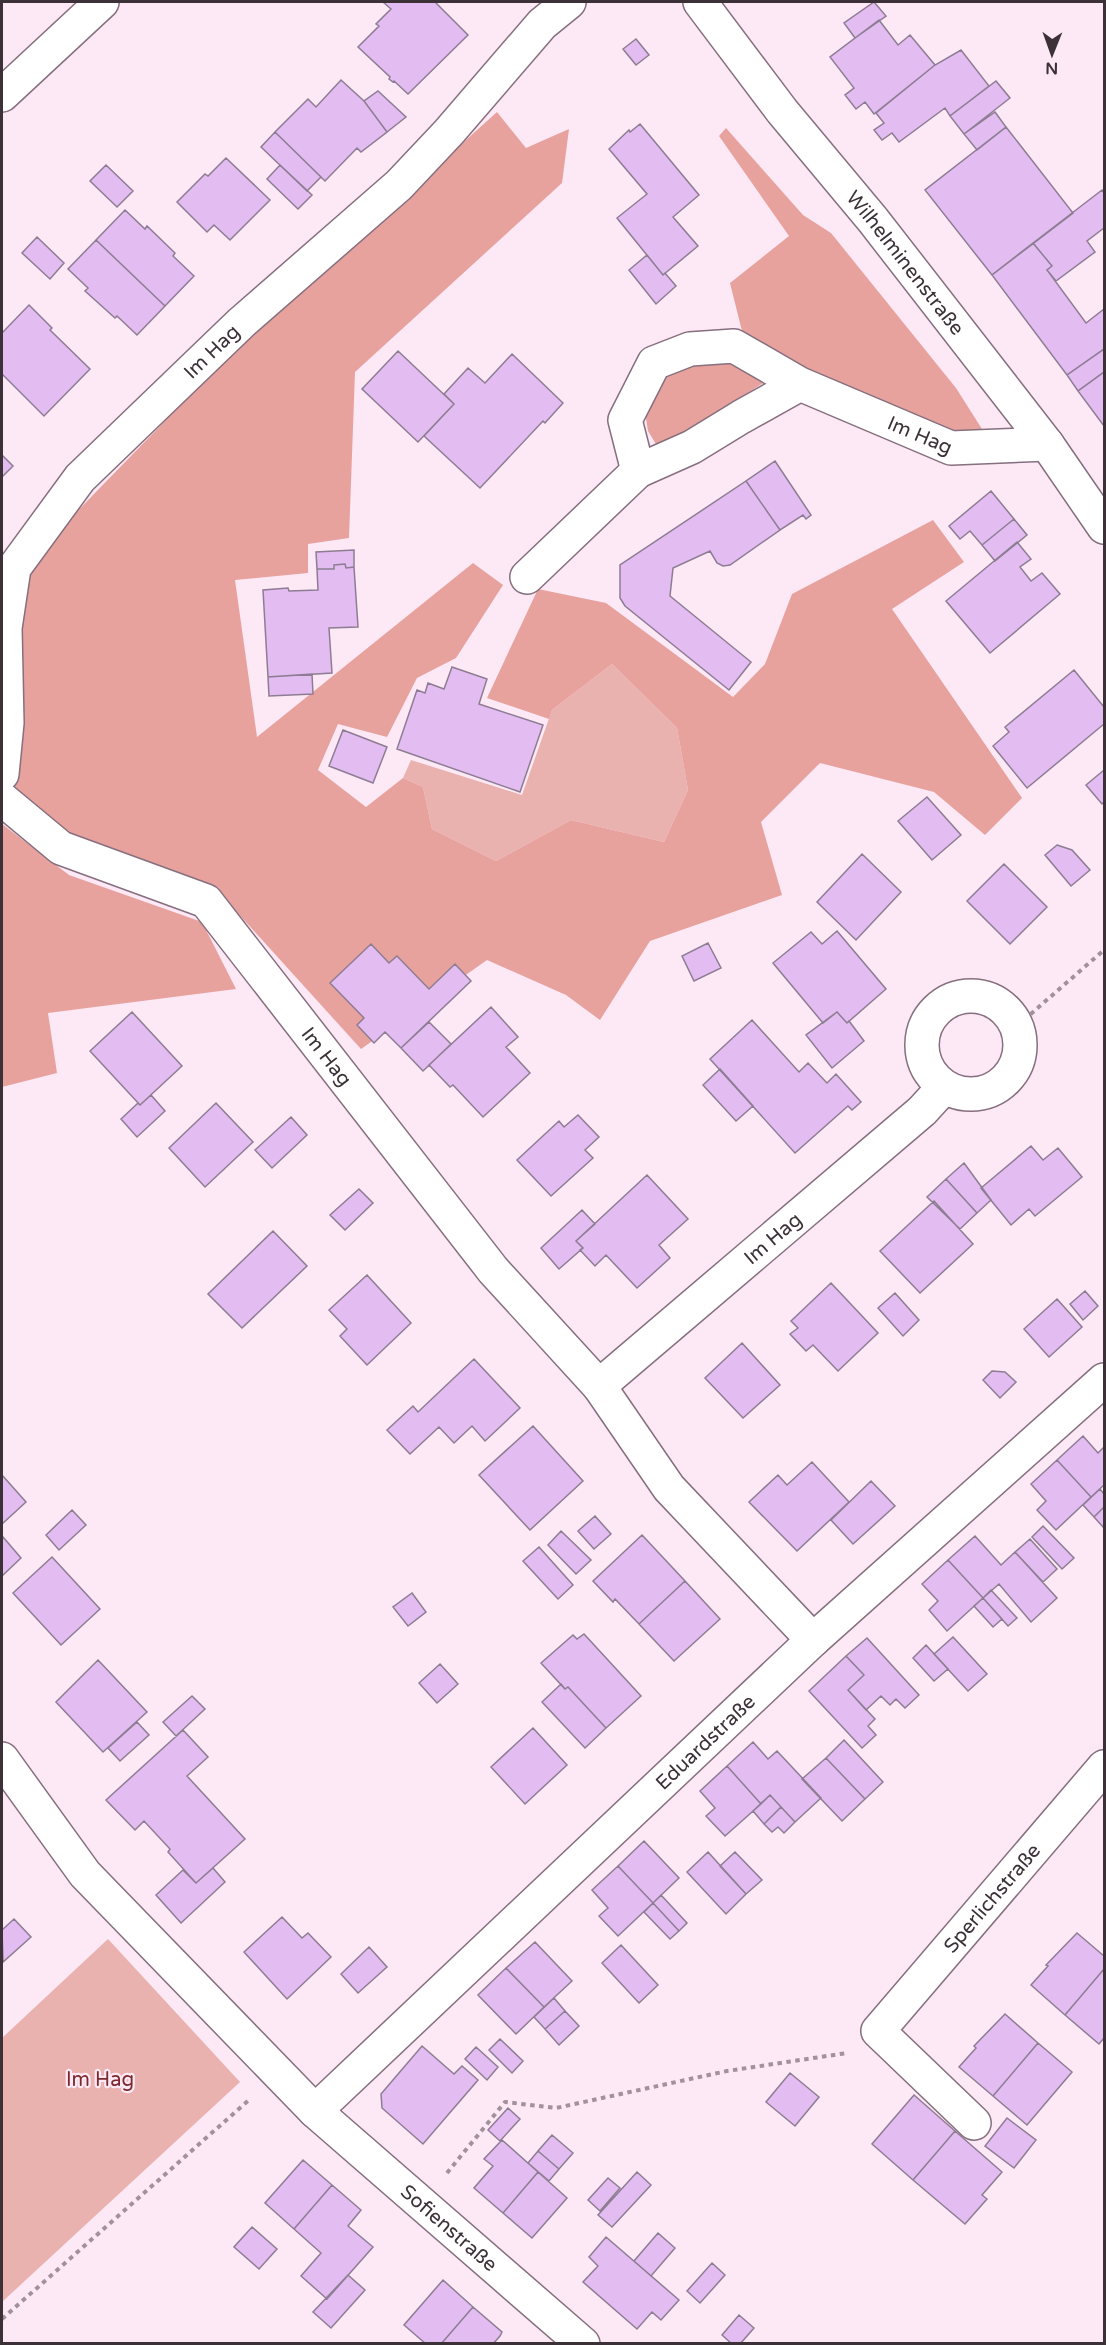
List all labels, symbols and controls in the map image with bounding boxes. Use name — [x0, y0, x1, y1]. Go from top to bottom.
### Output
north arrow — [1022, 24, 1082, 84]
text: N — [1045, 58, 1058, 78]
street label: Wilhelminenstraße — [841, 186, 969, 340]
street label: Im Hag — [179, 320, 245, 384]
street label: Im Hag — [884, 411, 956, 460]
street label: Im Hag — [296, 1023, 356, 1091]
street label: Im Hag — [740, 1208, 807, 1270]
street label: Eduardstraße — [651, 1690, 761, 1795]
street label: Sperlichstraße — [939, 1839, 1046, 1958]
park label: Im Hag — [66, 2068, 134, 2092]
street label: Sofienstraße — [395, 2180, 502, 2277]

